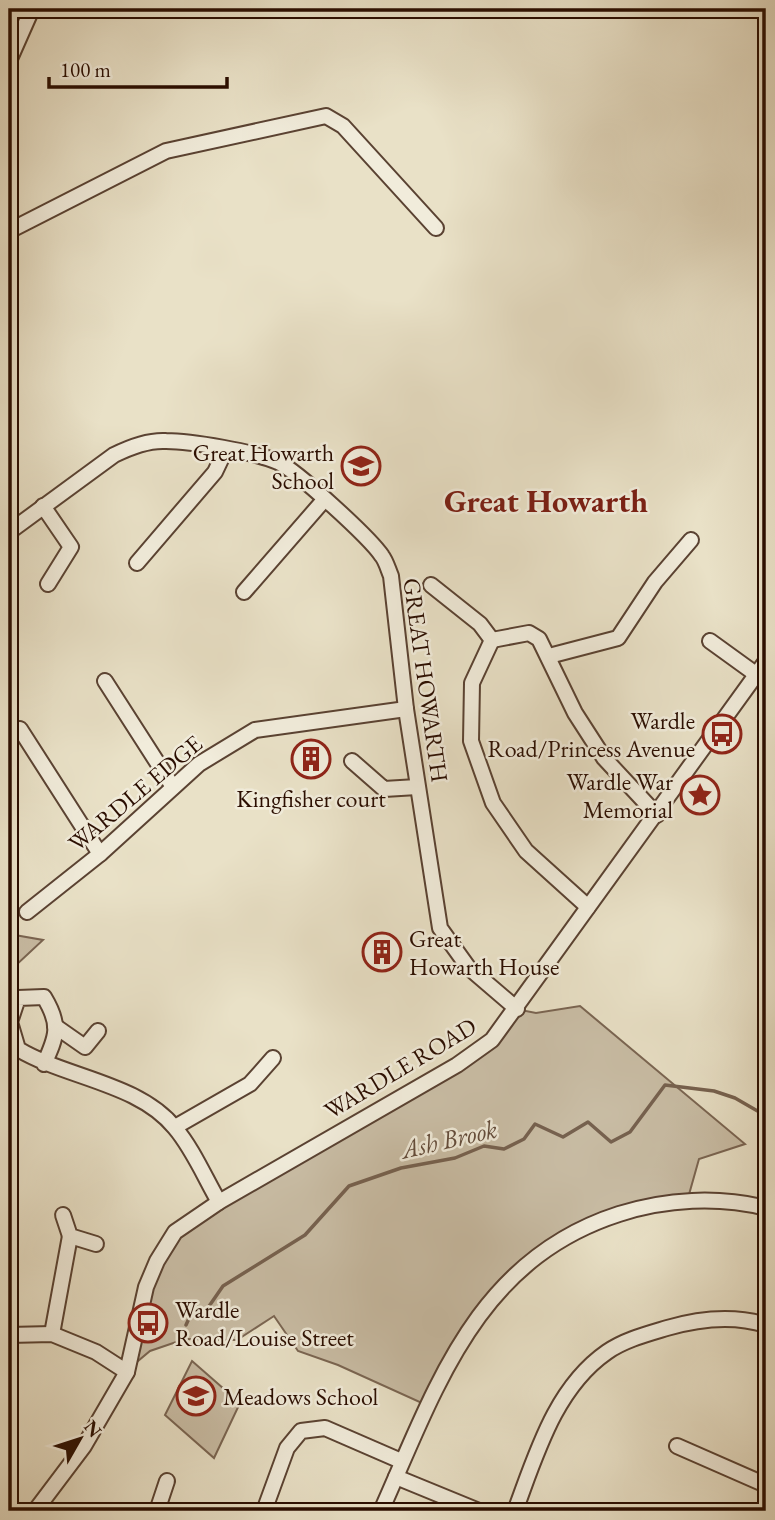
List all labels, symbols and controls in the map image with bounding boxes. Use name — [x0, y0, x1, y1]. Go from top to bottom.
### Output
scale bar — [49, 46, 228, 90]
text: 100 m — [60, 56, 111, 83]
place label: Great Howarth School — [193, 437, 334, 496]
school or university icon: Great Howarth School — [340, 445, 382, 487]
district label: Great Howarth — [444, 480, 648, 522]
street label: GREAT HOWARTH — [396, 576, 456, 784]
place label: Wardle Road/Princess Avenue — [488, 705, 695, 764]
bus stop icon: Wardle Road/Princess Avenue — [701, 713, 743, 755]
street label: WARDLE EDGE — [62, 728, 208, 858]
building icon: Kingfisher court — [290, 738, 332, 780]
place label: Wardle War Memorial — [567, 766, 673, 825]
place icon: Wardle War Memorial — [679, 774, 721, 816]
place label: Kingfisher court — [236, 783, 386, 814]
place label: Great Howarth House — [409, 923, 559, 982]
building icon: Great Howarth House — [361, 931, 403, 973]
street label: WARDLE ROAD — [318, 1010, 482, 1126]
water label: Ash Brook — [396, 1111, 501, 1167]
place label: Wardle Road/Louise Street — [175, 1294, 354, 1353]
bus stop icon: Wardle Road/Louise Street — [127, 1302, 169, 1344]
school or university icon: Meadows School — [175, 1375, 217, 1417]
place label: Meadows School — [223, 1381, 378, 1412]
north arrow — [46, 1404, 116, 1474]
text: N — [78, 1415, 108, 1443]

